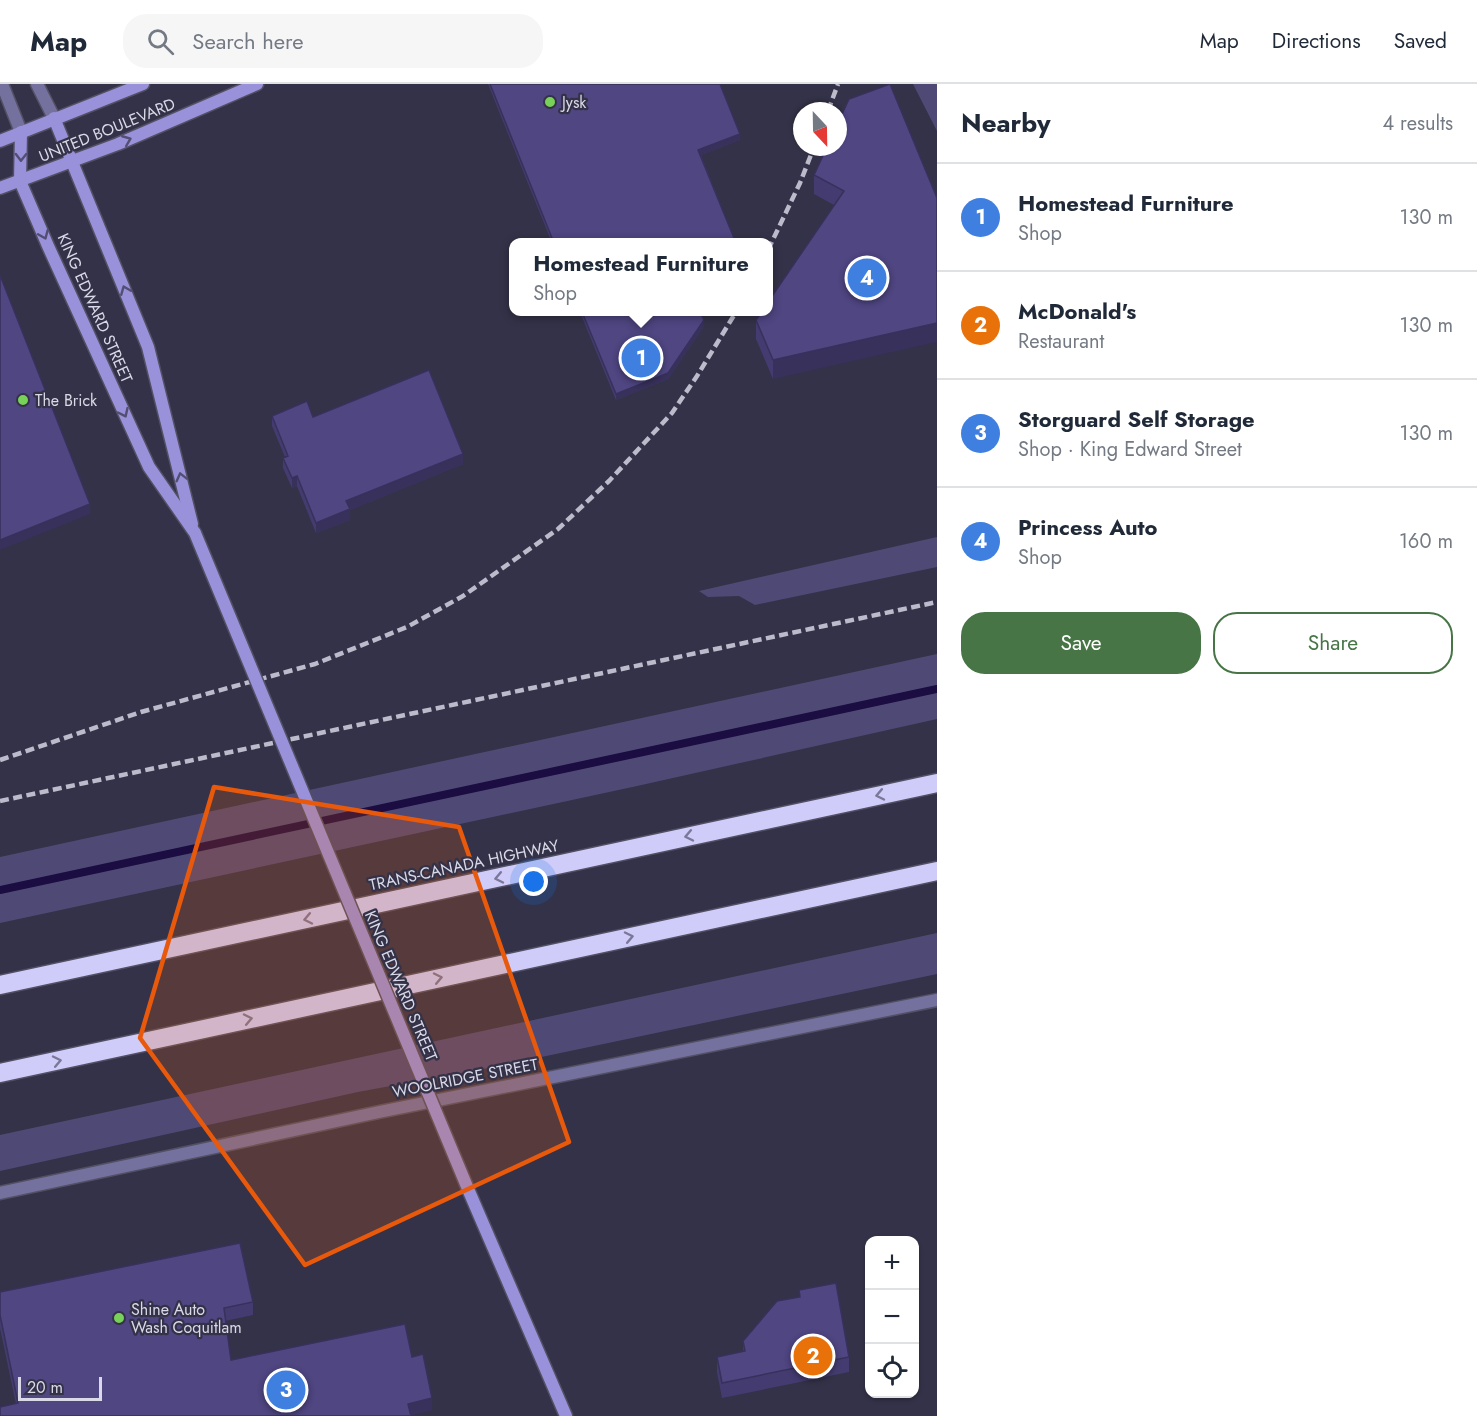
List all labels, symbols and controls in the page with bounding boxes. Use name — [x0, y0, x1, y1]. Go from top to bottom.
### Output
search box — [123, 14, 543, 68]
text: Map — [30, 21, 87, 62]
icon: search — [144, 25, 177, 58]
text: Search here — [192, 25, 304, 57]
text: Map — [1200, 26, 1239, 56]
text: Directions — [1272, 26, 1361, 56]
text: Saved — [1394, 26, 1447, 56]
place label: Jysk — [560, 91, 587, 114]
street label: UNITED BOULEVARD — [35, 92, 179, 168]
marker: Jysk — [543, 95, 557, 109]
north arrow — [793, 102, 847, 156]
text: Nearby — [961, 104, 1050, 142]
text: 4 results — [1382, 109, 1453, 138]
one-way arrow — [121, 135, 132, 147]
one-way arrow — [15, 152, 27, 161]
text: Homestead Furniture — [1018, 187, 1234, 219]
text: 1 — [975, 203, 986, 232]
text: 130 m — [1399, 203, 1453, 232]
text: Shop — [1018, 219, 1062, 248]
one-way arrow — [36, 229, 48, 240]
street label: KING EDWARD STREET — [52, 230, 139, 387]
popup — [509, 238, 773, 316]
text: Homestead Furniture — [533, 247, 749, 279]
pin: 4 — [848, 256, 886, 300]
text: Shop — [533, 279, 577, 308]
one-way arrow — [120, 285, 132, 296]
text: McDonald's — [1018, 295, 1136, 327]
text: 2 — [974, 311, 987, 340]
text: 130 m — [1399, 311, 1453, 340]
text: Restaurant — [1018, 327, 1104, 356]
pin: 1 — [622, 336, 660, 380]
place label: The Brick — [35, 389, 98, 412]
marker: The Brick — [16, 393, 30, 407]
text: Storguard Self Storage — [1018, 403, 1255, 435]
one-way arrow — [117, 406, 129, 417]
text: 3 — [974, 419, 987, 448]
text: 130 m — [1399, 419, 1453, 448]
text: Shop · King Edward Street — [1018, 435, 1242, 464]
one-way arrow — [175, 472, 188, 482]
text: Princess Auto — [1018, 511, 1158, 543]
text: 4 — [974, 527, 987, 556]
text: 160 m — [1399, 527, 1453, 556]
text: Shop — [1018, 543, 1062, 572]
button: Save — [961, 612, 1201, 674]
button: Share — [1213, 612, 1453, 674]
one-way arrow — [875, 788, 885, 801]
one-way arrow — [684, 829, 694, 842]
street label: TRANS-CANADA HIGHWAY — [367, 834, 561, 896]
your location — [519, 867, 548, 896]
one-way arrow — [494, 870, 504, 883]
street label: KING EDWARD STREET — [359, 907, 443, 1065]
one-way arrow — [303, 912, 313, 925]
one-way arrow — [624, 931, 634, 944]
one-way arrow — [433, 973, 443, 986]
one-way arrow — [243, 1014, 253, 1027]
street label: WOOLRIDGE STREET — [390, 1052, 540, 1103]
one-way arrow — [52, 1055, 62, 1068]
map controls — [865, 1236, 919, 1398]
button: + — [865, 1236, 919, 1290]
button: − — [865, 1290, 919, 1344]
place label: Shine Auto Wash Coquitlam — [131, 1298, 242, 1339]
marker: Shine Auto Wash Coquitlam — [112, 1311, 126, 1325]
pin: 2 — [794, 1334, 832, 1378]
button: locate — [865, 1344, 919, 1398]
pin: 3 — [266, 1368, 306, 1412]
scale bar — [18, 1374, 102, 1402]
text: 20 m — [27, 1376, 63, 1399]

